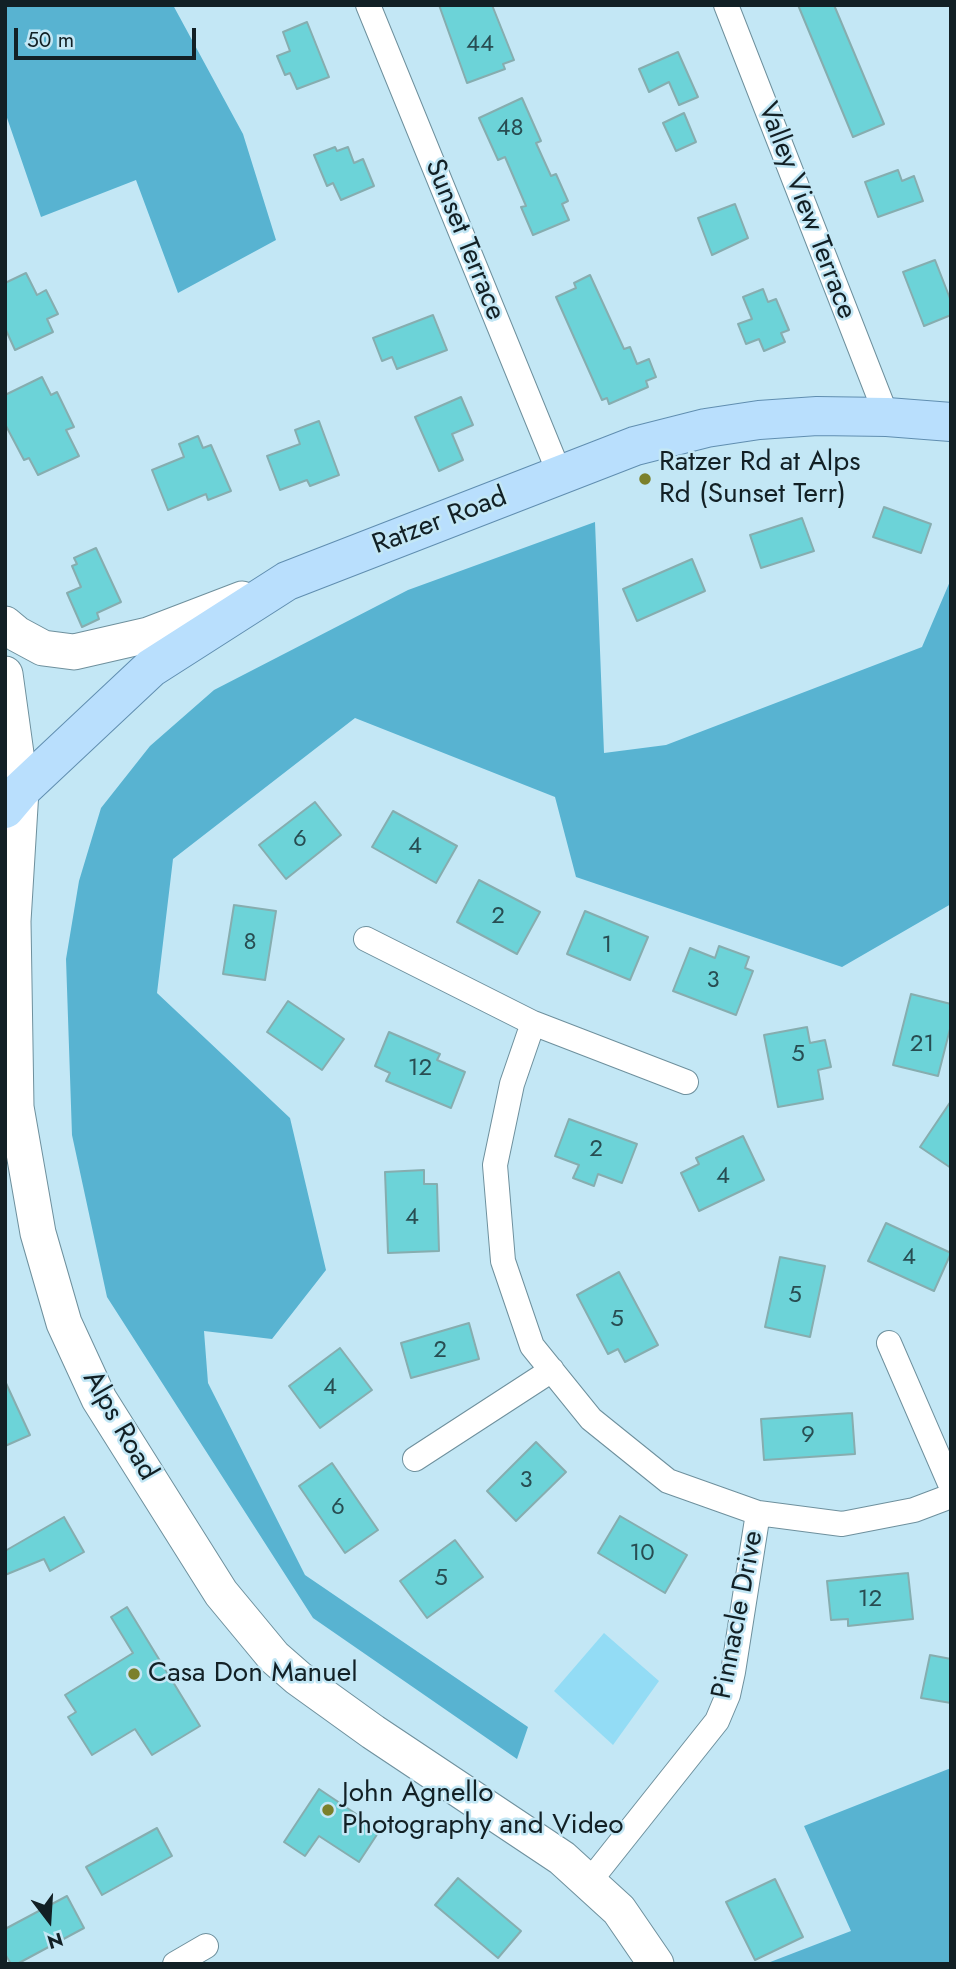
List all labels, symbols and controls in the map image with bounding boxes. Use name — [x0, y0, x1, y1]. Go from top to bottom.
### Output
scale bar — [18, 14, 200, 58]
text: 50 m — [27, 25, 74, 55]
house number: 44 — [466, 31, 494, 59]
street label: Valley View Terrace — [749, 98, 863, 324]
house number: 48 — [496, 115, 524, 143]
street label: Sunset Terrace — [416, 155, 512, 325]
place label: Ratzer Rd at Alps Rd (Sunset Terr) — [659, 446, 861, 512]
marker: Ratzer Rd at Alps Rd (Sunset Terr) — [637, 471, 653, 487]
street label: Ratzer Road — [368, 481, 512, 563]
house number: 6 — [293, 826, 307, 854]
house number: 4 — [408, 833, 422, 861]
house number: 2 — [491, 903, 505, 931]
house number: 8 — [243, 929, 257, 957]
house number: 1 — [602, 932, 612, 960]
house number: 3 — [706, 967, 720, 995]
house number: 21 — [910, 1031, 934, 1059]
house number: 5 — [791, 1041, 805, 1069]
house number: 12 — [408, 1055, 432, 1083]
house number: 2 — [589, 1136, 603, 1164]
house number: 4 — [716, 1163, 730, 1191]
house number: 4 — [405, 1204, 419, 1232]
house number: 4 — [902, 1244, 916, 1272]
house number: 5 — [788, 1282, 802, 1310]
house number: 5 — [610, 1306, 624, 1334]
house number: 2 — [433, 1337, 447, 1365]
street label: Alps Road — [74, 1365, 164, 1487]
house number: 4 — [323, 1374, 337, 1402]
house number: 9 — [801, 1422, 815, 1450]
house number: 3 — [519, 1467, 533, 1495]
house number: 6 — [331, 1494, 345, 1522]
street label: Pinnacle Drive — [706, 1528, 772, 1702]
house number: 10 — [629, 1540, 655, 1568]
house number: 5 — [434, 1565, 448, 1593]
house number: 12 — [858, 1586, 882, 1614]
place label: Casa Don Manuel — [148, 1657, 358, 1691]
marker: Casa Don Manuel — [126, 1666, 142, 1682]
place label: John Agnello Photography and Video — [342, 1777, 624, 1843]
marker: John Agnello Photography and Video — [320, 1802, 336, 1818]
north arrow — [14, 1885, 84, 1955]
text: N — [44, 1925, 66, 1956]

